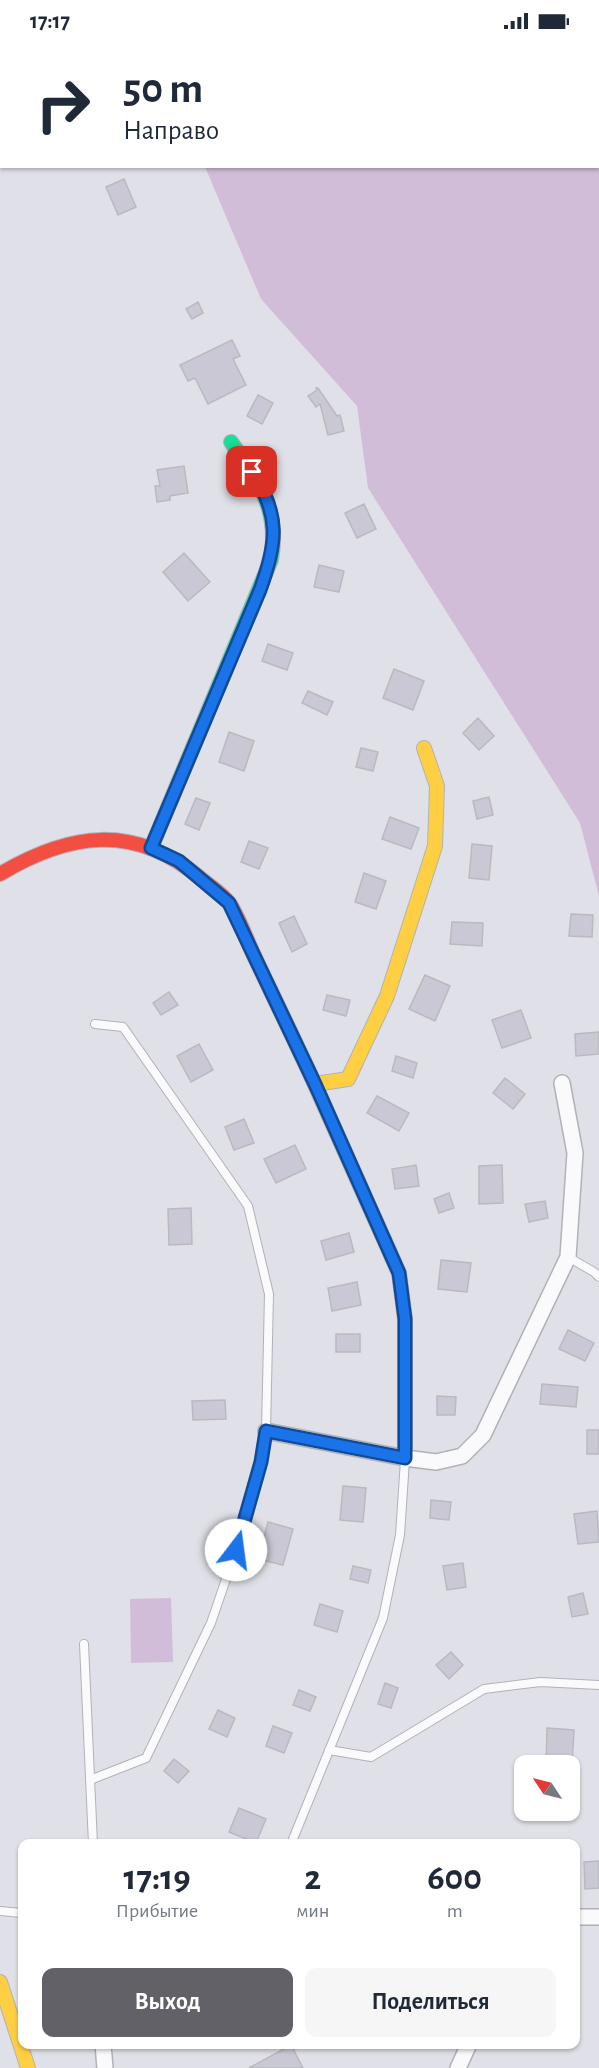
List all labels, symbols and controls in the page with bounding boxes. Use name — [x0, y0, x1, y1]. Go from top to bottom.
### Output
text: 17:17 — [30, 10, 70, 32]
icon: right — [24, 66, 102, 144]
text: 50 m — [123, 68, 203, 110]
text: Направо — [123, 117, 219, 144]
pin — [226, 446, 277, 497]
icon: arrive — [235, 455, 268, 488]
position arrow — [204, 1518, 268, 1582]
north arrow — [514, 1755, 580, 1821]
map controls — [514, 1755, 580, 1821]
text: 17:19 — [124, 1860, 191, 1896]
text: 2 — [304, 1860, 321, 1896]
text: 600 — [427, 1860, 482, 1896]
text: Прибытие — [116, 1901, 198, 1921]
text: мин — [296, 1901, 329, 1921]
text: m — [447, 1901, 463, 1921]
button: Выход — [42, 1968, 293, 2037]
button: Поделиться — [305, 1968, 556, 2037]

